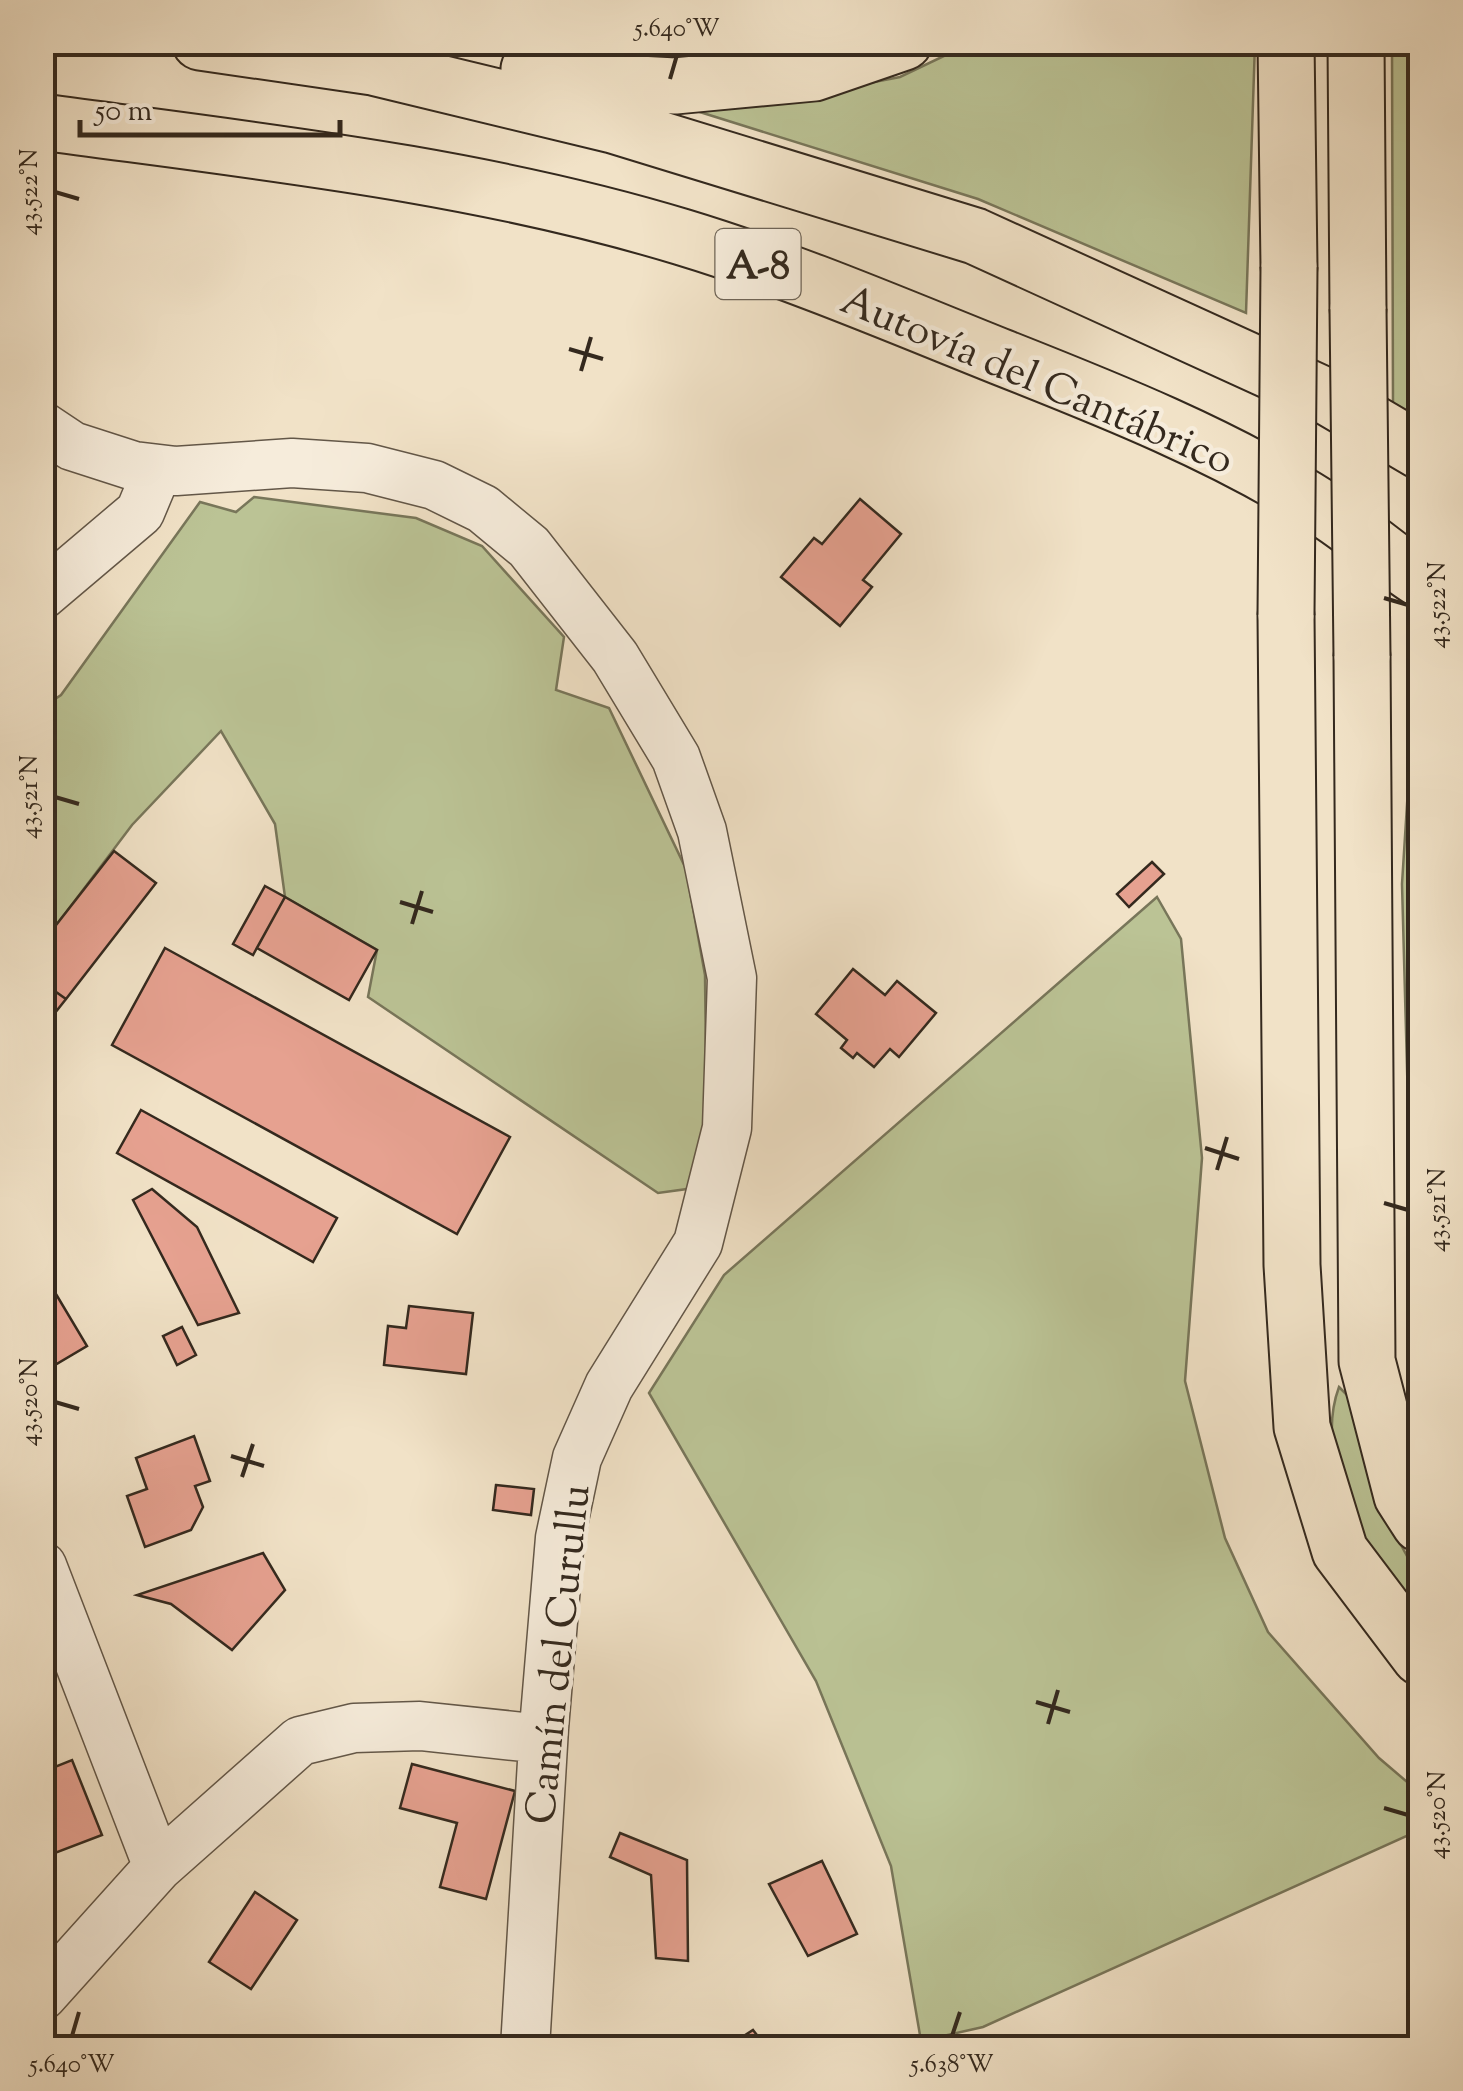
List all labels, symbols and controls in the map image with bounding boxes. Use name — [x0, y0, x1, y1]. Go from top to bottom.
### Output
text: 5.640°W — [632, 12, 720, 48]
scale bar — [80, 75, 340, 137]
text: 50 m — [93, 91, 153, 134]
text: 43.522°N — [13, 149, 49, 235]
road number: A-8 — [716, 229, 800, 299]
street label: Autovía del Cantábrico — [830, 273, 1242, 493]
text: 43.522°N — [1421, 562, 1457, 648]
text: 43.521°N — [13, 755, 49, 839]
text: 43.521°N — [1421, 1168, 1457, 1252]
text: 43.520°N — [13, 1358, 49, 1446]
street label: Camín del Curullu — [513, 1482, 609, 1827]
text: 43.520°N — [1421, 1771, 1457, 1859]
text: 5.640°W — [27, 2048, 115, 2084]
text: 5.638°W — [908, 2048, 994, 2084]

